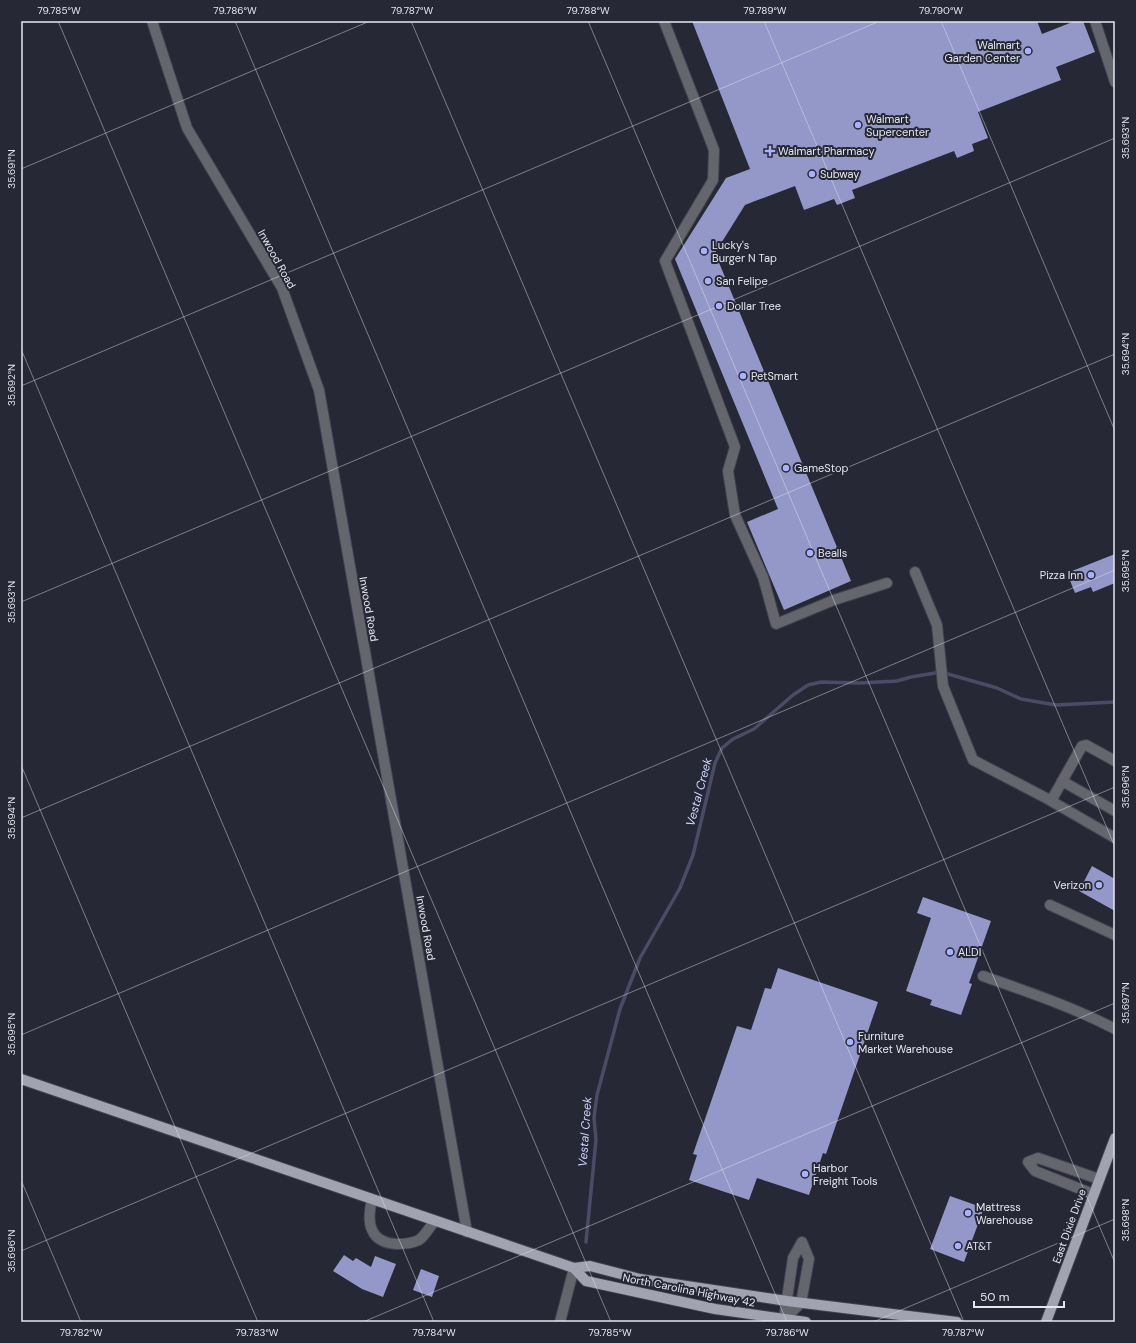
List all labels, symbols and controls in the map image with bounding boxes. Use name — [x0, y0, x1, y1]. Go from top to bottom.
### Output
text: 79.785°W — [37, 4, 81, 17]
text: 79.786°W — [213, 4, 257, 17]
text: 79.787°W — [391, 4, 433, 17]
text: 79.788°W — [566, 4, 610, 17]
text: 79.789°W — [743, 4, 787, 17]
text: 79.790°W — [919, 4, 963, 17]
place label: Walmart Garden Center — [945, 38, 1020, 65]
marker: Walmart Garden Center — [1023, 46, 1033, 56]
place label: Walmart Supercenter — [866, 112, 929, 139]
text: 35.693°N — [1119, 117, 1132, 159]
marker: Walmart Supercenter — [853, 120, 863, 130]
place label: Walmart Pharmacy — [778, 144, 875, 158]
marker: Walmart Pharmacy — [765, 146, 775, 156]
text: 35.691°N — [5, 149, 18, 189]
place label: Subway — [820, 167, 860, 181]
marker: Subway — [807, 169, 817, 179]
street label: Inwood Road — [255, 227, 299, 291]
place label: Lucky's Burger N Tap — [712, 238, 777, 265]
marker: Lucky's Burger N Tap — [699, 246, 709, 256]
place label: San Felipe — [716, 274, 768, 288]
marker: San Felipe — [703, 276, 713, 286]
place label: Dollar Tree — [727, 299, 781, 313]
marker: Dollar Tree — [714, 301, 724, 311]
text: 35.694°N — [1119, 333, 1132, 375]
text: 35.692°N — [5, 364, 18, 406]
place label: PetSmart — [751, 369, 798, 383]
marker: PetSmart — [738, 371, 748, 381]
place label: GameStop — [794, 461, 848, 475]
marker: GameStop — [781, 463, 791, 473]
place label: Bealls — [818, 546, 847, 560]
marker: Bealls — [805, 548, 815, 558]
text: 35.695°N — [1119, 550, 1132, 592]
place label: Pizza Inn — [1040, 568, 1083, 582]
marker: Pizza Inn — [1086, 570, 1096, 580]
street label: Inwood Road — [356, 576, 382, 643]
text: 35.693°N — [5, 581, 18, 623]
water label: Vestal Creek — [682, 755, 716, 828]
text: 35.696°N — [1119, 766, 1132, 808]
text: 35.694°N — [5, 797, 18, 839]
place label: Verizon — [1054, 878, 1091, 892]
marker: Verizon — [1094, 880, 1104, 890]
street label: Inwood Road — [413, 895, 439, 962]
place label: ALDI — [958, 945, 981, 959]
marker: ALDI — [945, 947, 955, 957]
text: 35.697°N — [1119, 982, 1132, 1024]
text: 35.695°N — [5, 1013, 18, 1055]
place label: Furniture Market Warehouse — [858, 1029, 953, 1056]
marker: Furniture Market Warehouse — [845, 1037, 855, 1047]
water label: Vestal Creek — [575, 1096, 595, 1168]
place label: Harbor Freight Tools — [813, 1161, 878, 1188]
marker: Harbor Freight Tools — [800, 1169, 810, 1179]
street label: East Dixie Drive — [1049, 1187, 1089, 1265]
text: 35.698°N — [1119, 1199, 1132, 1241]
place label: Mattress Warehouse — [976, 1200, 1033, 1227]
marker: Mattress Warehouse — [963, 1208, 973, 1218]
text: 35.696°N — [5, 1230, 18, 1272]
place label: AT&T — [966, 1239, 992, 1253]
marker: AT&T — [953, 1241, 963, 1251]
street label: North Carolina Highway 42 — [621, 1270, 757, 1310]
scale bar — [974, 1283, 1064, 1309]
text: 50 m — [980, 1289, 1009, 1305]
text: 79.782°W — [60, 1326, 103, 1339]
text: 79.783°W — [235, 1326, 279, 1339]
text: 79.784°W — [412, 1326, 456, 1339]
text: 79.785°W — [588, 1326, 632, 1339]
text: 79.786°W — [765, 1326, 809, 1339]
text: 79.787°W — [942, 1326, 984, 1339]

